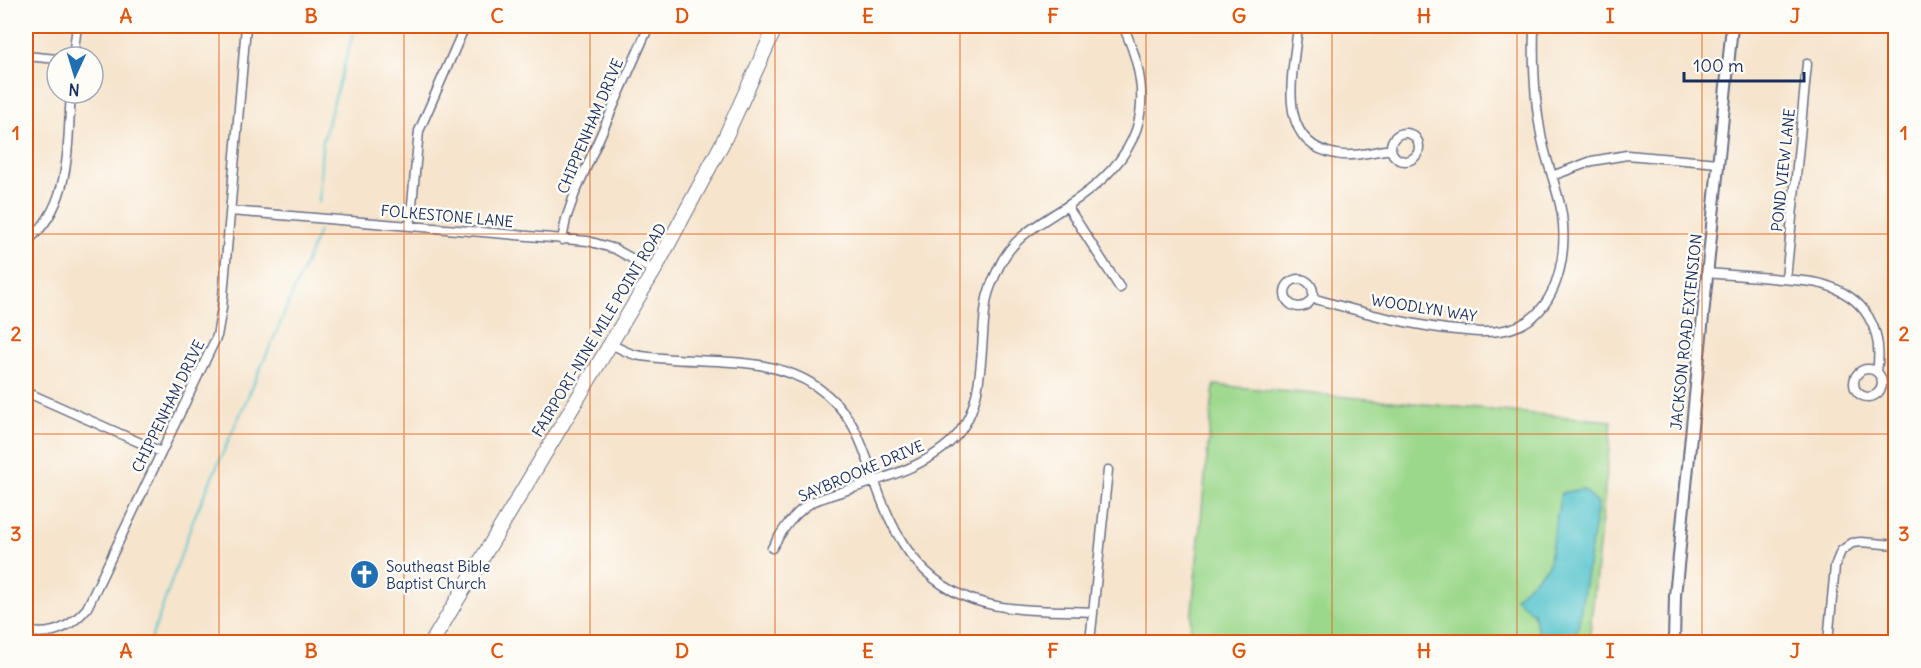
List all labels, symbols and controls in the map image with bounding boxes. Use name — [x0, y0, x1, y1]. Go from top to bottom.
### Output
text: A — [120, 3, 133, 28]
text: B — [304, 3, 318, 28]
text: C — [490, 3, 504, 28]
text: D — [675, 3, 689, 28]
text: E — [862, 3, 874, 28]
text: F — [1047, 3, 1059, 28]
text: G — [1232, 3, 1246, 28]
text: H — [1417, 3, 1431, 28]
text: I — [1606, 3, 1615, 28]
text: J — [1790, 3, 1801, 28]
north arrow — [45, 45, 105, 105]
scale bar — [1684, 45, 1804, 83]
text: 100 m — [1693, 54, 1744, 77]
street label: CHIPPENHAM DRIVE — [553, 55, 627, 197]
text: N — [68, 80, 80, 100]
street label: POND VIEW LANE — [1767, 107, 1799, 233]
text: 1 — [12, 120, 20, 145]
text: 1 — [1900, 120, 1908, 145]
street label: FOLKESTONE LANE — [380, 201, 514, 231]
street label: FAIRPORT-NINE MILE POINT ROAD — [528, 220, 670, 440]
street label: JACKSON ROAD EXTENSION — [1666, 233, 1706, 431]
street label: WOODLYN WAY — [1370, 290, 1479, 326]
text: 2 — [11, 321, 22, 346]
text: 2 — [1899, 321, 1910, 346]
street label: CHIPPENHAM DRIVE — [128, 336, 208, 475]
street label: SAYBROOKE DRIVE — [795, 436, 927, 506]
text: 3 — [10, 521, 22, 546]
text: 3 — [1898, 521, 1910, 546]
place label: Southeast Bible Baptist Church — [386, 557, 490, 593]
church icon: Southeast Bible Baptist Church — [349, 559, 381, 591]
text: A — [120, 638, 133, 663]
text: B — [304, 638, 318, 663]
text: C — [490, 638, 504, 663]
text: D — [675, 638, 689, 663]
text: E — [862, 638, 874, 663]
text: F — [1047, 638, 1059, 663]
text: G — [1232, 638, 1246, 663]
text: H — [1417, 638, 1431, 663]
text: I — [1606, 638, 1615, 663]
text: J — [1790, 638, 1801, 663]

